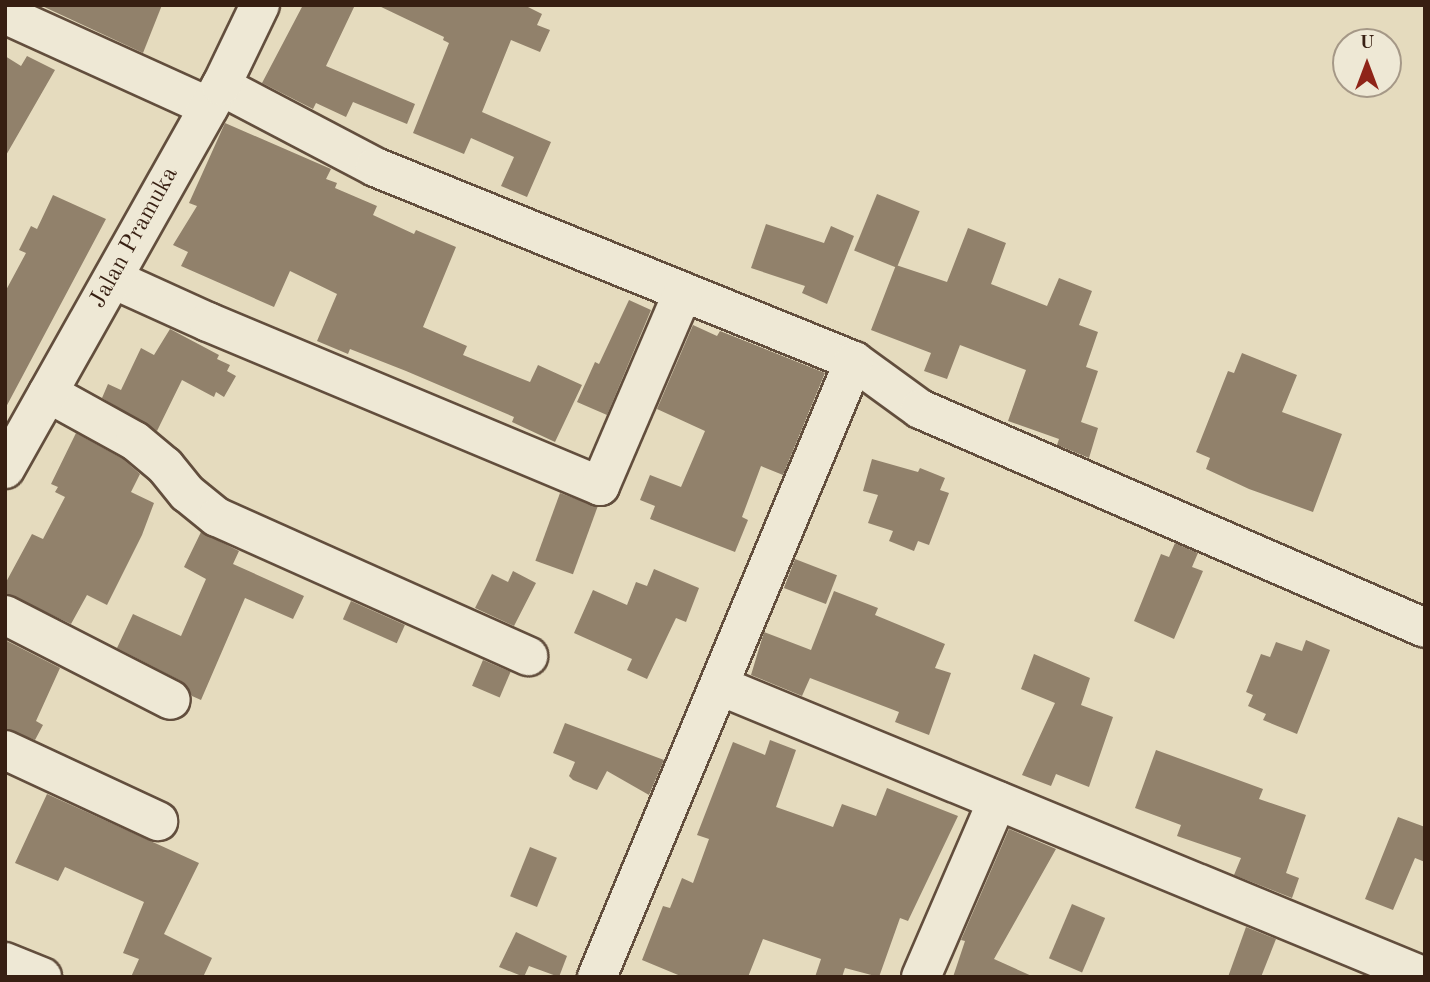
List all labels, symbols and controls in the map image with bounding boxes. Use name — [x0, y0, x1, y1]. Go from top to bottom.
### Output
north arrow — [1332, 28, 1402, 98]
text: U — [1359, 34, 1375, 53]
street label: Jalan Pramuka — [84, 162, 186, 314]

